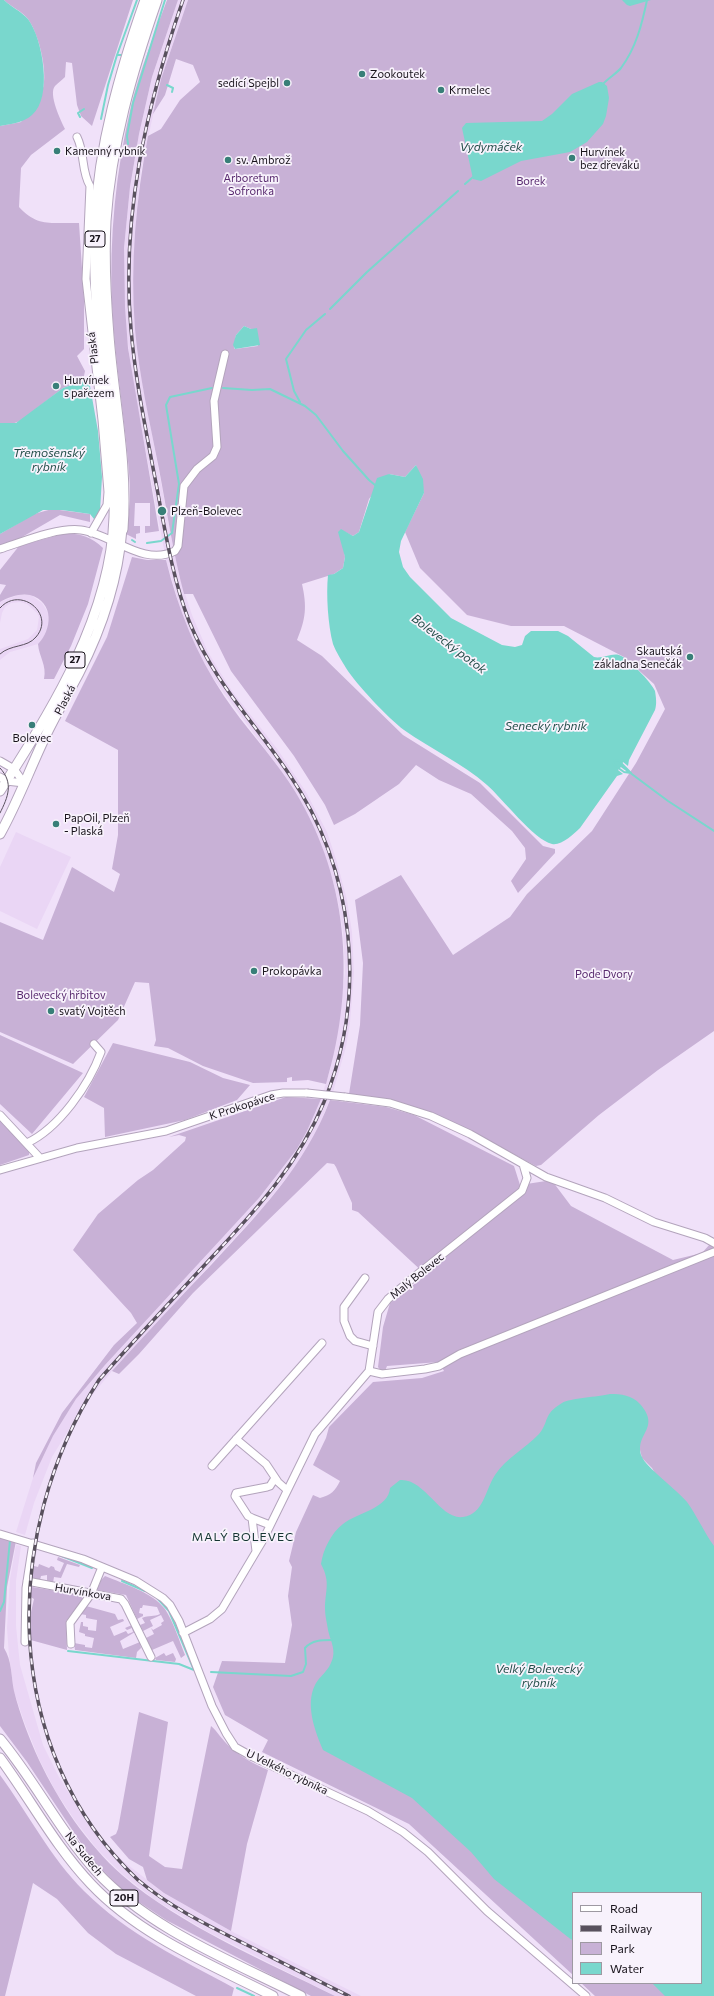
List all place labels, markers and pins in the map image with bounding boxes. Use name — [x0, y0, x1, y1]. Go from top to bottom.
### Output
place label: Zookoutek — [370, 67, 425, 81]
marker: Zookoutek — [357, 69, 367, 79]
place label: sedící Spejbl — [218, 76, 279, 90]
marker: sedící Spejbl — [282, 78, 292, 88]
place label: Krmelec — [449, 83, 490, 97]
marker: Krmelec — [436, 85, 446, 95]
place label: Kamenný rybník — [65, 144, 146, 158]
place label: Hurvínek bez dřeváků — [580, 145, 639, 171]
marker: Kamenný rybník — [52, 146, 62, 156]
place label: sv. Ambrož — [236, 153, 291, 167]
marker: Hurvínek bez dřeváků — [567, 153, 577, 163]
marker: sv. Ambrož — [223, 155, 233, 165]
place label: Hurvínek s pařezem — [64, 373, 114, 399]
marker: Hurvínek s pařezem — [51, 381, 61, 391]
place label: Plzeň-Bolevec — [171, 504, 242, 518]
marker: Plzeň-Bolevec — [156, 505, 168, 517]
place label: Skautská základna Senečák — [594, 644, 682, 670]
marker: Skautská základna Senečák — [685, 652, 695, 662]
marker: Bolevec — [27, 720, 37, 730]
place label: Bolevec — [13, 731, 51, 745]
place label: PapOil, Plzeň - Plaská — [64, 811, 130, 837]
marker: PapOil, Plzeň - Plaská — [51, 819, 61, 829]
place label: Prokopávka — [262, 964, 321, 978]
marker: Prokopávka — [249, 966, 259, 976]
place label: svatý Vojtěch — [59, 1004, 126, 1018]
marker: svatý Vojtěch — [46, 1006, 56, 1016]

